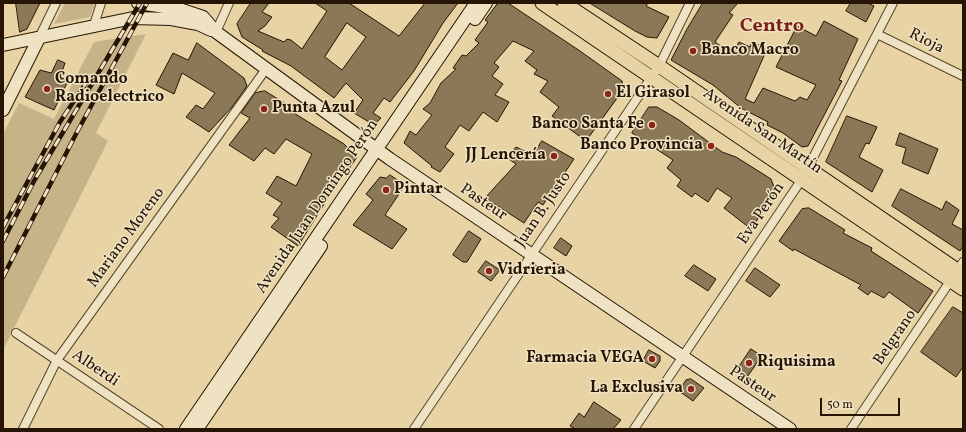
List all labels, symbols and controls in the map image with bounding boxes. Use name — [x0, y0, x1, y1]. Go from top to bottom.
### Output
district label: Centro — [740, 15, 804, 39]
street label: Rioja — [905, 25, 947, 59]
place label: Banco Macro — [701, 41, 799, 61]
marker: Banco Macro — [688, 46, 698, 56]
place label: Comando Radioelectrico — [55, 70, 164, 108]
marker: Comando Radioelectrico — [42, 84, 52, 94]
place label: El Girasol — [616, 84, 690, 104]
street label: Avenida San Martín — [699, 85, 825, 179]
marker: El Girasol — [603, 89, 613, 99]
place label: Punta Azul — [272, 99, 355, 119]
marker: Punta Azul — [259, 104, 269, 114]
place label: Banco Santa Fe — [532, 115, 644, 135]
street label: Avenida Juan Domingo Perón — [253, 116, 383, 298]
marker: Banco Santa Fe — [647, 120, 657, 130]
place label: Banco Provincia — [580, 136, 703, 156]
marker: Banco Provincia — [706, 141, 716, 151]
place label: JJ Lencería — [465, 146, 546, 166]
marker: JJ Lencería — [549, 151, 559, 161]
street label: Juan B. Justo — [512, 169, 576, 251]
street label: Eva Perón — [734, 179, 790, 249]
place label: Pintar — [394, 180, 443, 200]
street label: Pasteur — [456, 180, 510, 226]
street label: Mariano Moreno — [84, 184, 170, 292]
marker: Pintar — [381, 185, 391, 195]
place label: Vidrieria — [497, 261, 566, 281]
marker: Vidrieria — [484, 266, 494, 276]
street label: Belgrano — [870, 306, 922, 370]
street label: Alberdi — [68, 346, 122, 392]
place label: Farmacia VEGA — [526, 349, 644, 369]
place label: Riquisima — [757, 353, 836, 373]
marker: Farmacia VEGA — [647, 354, 657, 364]
marker: Riquisima — [744, 358, 754, 368]
street label: Pasteur — [725, 362, 779, 408]
place label: La Exclusiva — [590, 379, 683, 399]
marker: La Exclusiva — [686, 384, 696, 394]
scale bar — [822, 390, 902, 416]
text: 50 m — [827, 397, 853, 413]

